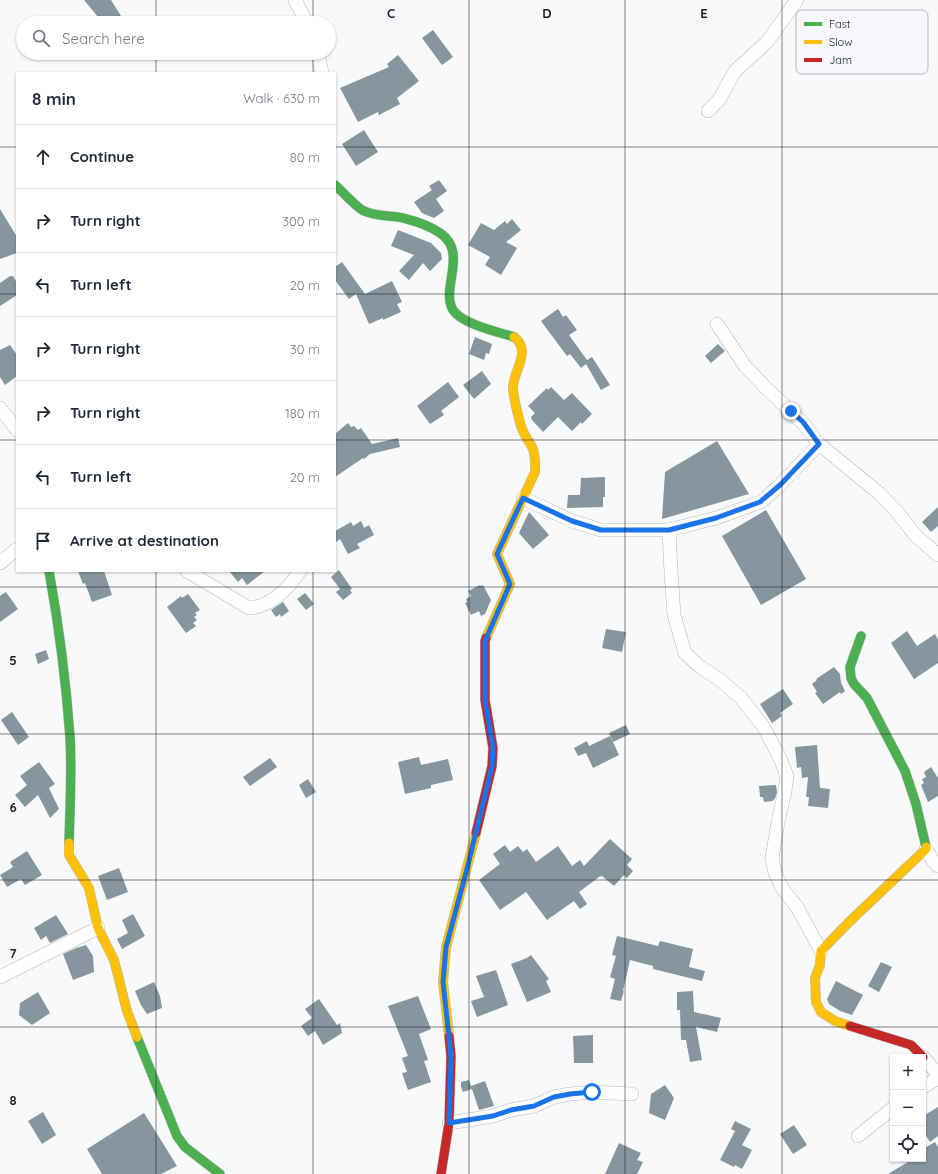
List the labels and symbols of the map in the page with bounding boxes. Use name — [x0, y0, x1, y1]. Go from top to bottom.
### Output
text: C — [387, 5, 395, 21]
text: D — [542, 5, 552, 21]
text: E — [700, 5, 708, 21]
legend — [796, 10, 928, 74]
text: Fast — [829, 17, 851, 31]
text: Slow — [829, 35, 853, 49]
text: Jam — [829, 53, 852, 67]
route end — [782, 402, 800, 420]
text: 5 — [9, 652, 17, 668]
text: 6 — [9, 799, 17, 815]
text: 7 — [9, 945, 17, 961]
route start — [583, 1083, 601, 1101]
text: 8 — [9, 1092, 17, 1108]

